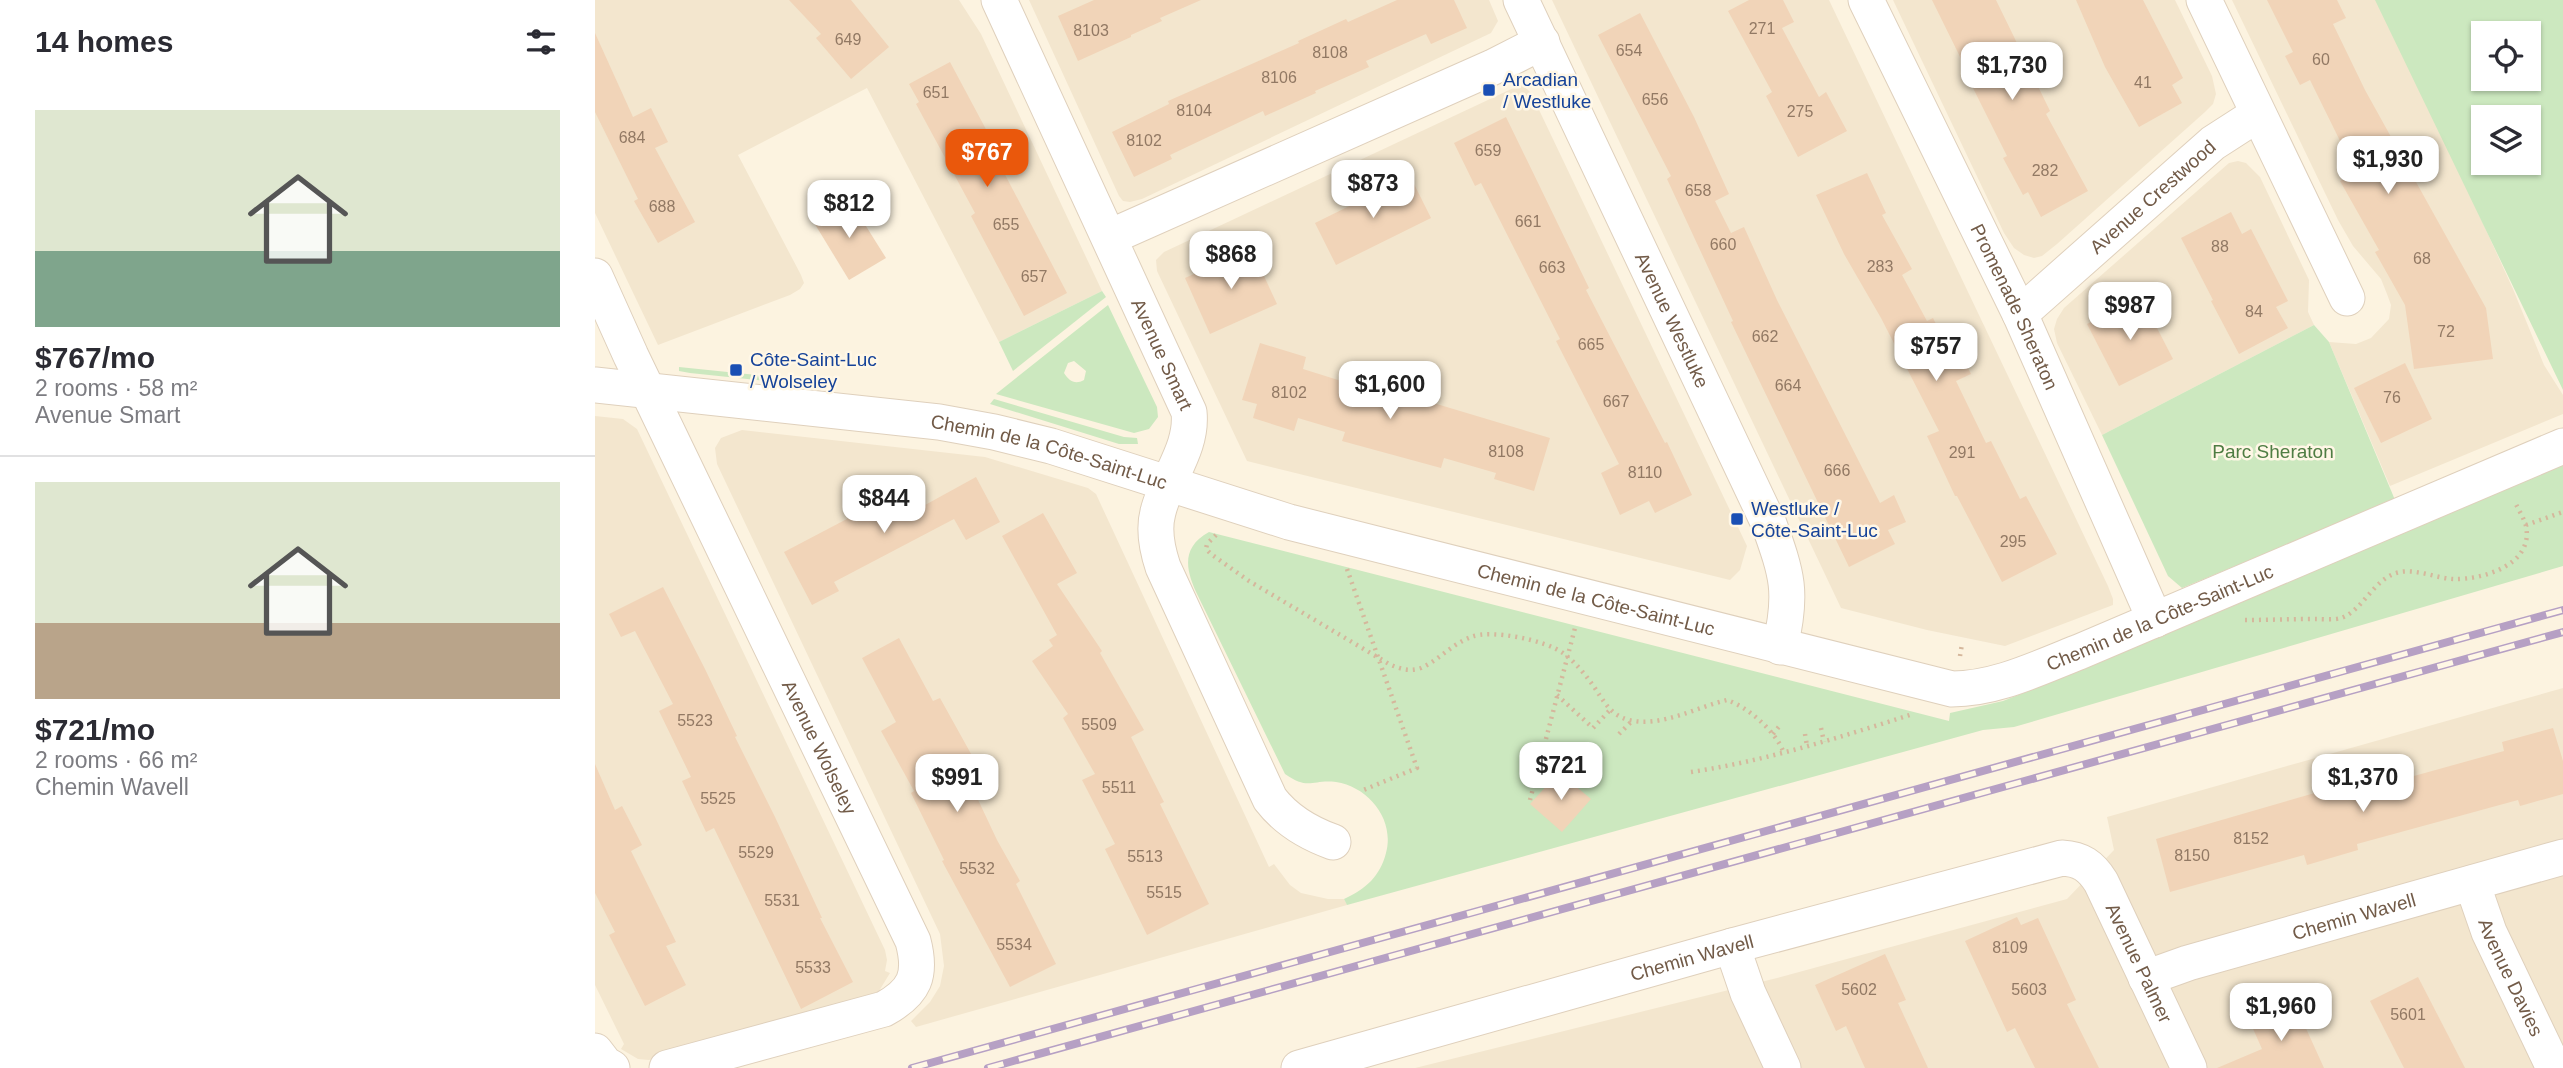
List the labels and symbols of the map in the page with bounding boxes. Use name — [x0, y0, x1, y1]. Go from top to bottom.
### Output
house number: 271 — [1749, 20, 1775, 37]
house number: 8103 — [1073, 22, 1109, 39]
house number: 649 — [835, 31, 861, 48]
house number: 654 — [1616, 42, 1642, 59]
pin: $1,730 — [1955, 42, 2069, 102]
house number: 8108 — [1312, 44, 1348, 61]
house number: 60 — [2312, 51, 2330, 68]
house number: 8106 — [1261, 69, 1297, 86]
place label: Arcadian / Westluke — [1503, 69, 1591, 112]
house number: 41 — [2134, 74, 2152, 91]
marker: Arcadian / Westluke — [1481, 82, 1497, 98]
house number: 651 — [923, 84, 949, 101]
house number: 656 — [1642, 91, 1668, 108]
house number: 8104 — [1176, 102, 1212, 119]
house number: 275 — [1787, 103, 1813, 120]
house number: 684 — [619, 129, 645, 146]
pin: $767 — [946, 130, 1028, 189]
house number: 8102 — [1126, 132, 1162, 149]
street label: Avenue Crestwood — [2086, 136, 2219, 258]
pin: $1,930 — [2331, 136, 2445, 196]
house number: 659 — [1475, 142, 1501, 159]
pin: $873 — [1332, 160, 1414, 220]
house number: 282 — [2032, 162, 2058, 179]
pin: $812 — [808, 180, 890, 240]
house number: 658 — [1685, 182, 1711, 199]
house number: 688 — [649, 198, 675, 215]
house number: 661 — [1515, 213, 1541, 230]
house number: 655 — [993, 216, 1019, 233]
street label: Promenade Sheraton — [1967, 220, 2063, 393]
pin: $868 — [1190, 232, 1272, 291]
house number: 660 — [1710, 236, 1736, 253]
house number: 88 — [2211, 238, 2229, 255]
street label: Avenue Westluke — [1631, 249, 1713, 391]
house number: 68 — [2413, 250, 2431, 267]
house number: 283 — [1867, 258, 1893, 275]
house number: 663 — [1539, 259, 1565, 276]
house number: 657 — [1021, 268, 1047, 285]
pin: $987 — [2089, 282, 2171, 342]
street label: Avenue Smart — [1128, 295, 1197, 414]
house number: 84 — [2245, 303, 2263, 320]
house number: 72 — [2437, 323, 2455, 340]
pin: $757 — [1895, 324, 1977, 383]
house number: 662 — [1752, 328, 1778, 345]
house number: 665 — [1578, 336, 1604, 353]
place label: Côte-Saint-Luc / Wolseley — [750, 349, 877, 392]
marker: Côte-Saint-Luc / Wolseley — [728, 362, 744, 378]
pin: $1,600 — [1333, 362, 1447, 421]
house number: 664 — [1775, 377, 1801, 394]
house number: 8102 — [1271, 384, 1307, 401]
house number: 76 — [2383, 389, 2401, 406]
house number: 667 — [1603, 393, 1629, 410]
street label: Chemin de la Côte-Saint-Luc — [930, 411, 1170, 493]
park label: Parc Sheraton — [2212, 441, 2334, 462]
house number: 8108 — [1488, 443, 1524, 460]
house number: 291 — [1949, 444, 1975, 461]
house number: 666 — [1824, 462, 1850, 479]
house number: 8110 — [1628, 464, 1662, 481]
pin: $844 — [843, 476, 925, 535]
place label: Westluke / Côte-Saint-Luc — [1751, 498, 1878, 541]
marker: Westluke / Côte-Saint-Luc — [1729, 511, 1745, 527]
house number: 295 — [2000, 533, 2026, 550]
street label: Chemin de la Côte-Saint-Luc — [1475, 559, 1717, 639]
street label: Chemin de la Côte-Saint-Luc — [2043, 560, 2276, 675]
street label: Avenue Wolseley — [778, 677, 861, 818]
house number: 5523 — [677, 712, 713, 729]
house number: 5509 — [1081, 716, 1117, 733]
pin: $721 — [1520, 742, 1602, 802]
pin: $991 — [916, 754, 998, 814]
pin: $1,370 — [2306, 754, 2420, 814]
house number: 5511 — [1102, 779, 1136, 796]
house number: 5525 — [700, 790, 736, 807]
house number: 8152 — [2233, 830, 2269, 847]
house number: 5529 — [738, 844, 774, 861]
house number: 8150 — [2174, 847, 2210, 864]
house number: 5513 — [1127, 848, 1163, 865]
house number: 5532 — [959, 860, 995, 877]
house number: 5515 — [1146, 884, 1182, 901]
street label: Chemin Wavell — [2290, 889, 2418, 944]
house number: 5531 — [764, 892, 800, 909]
street label: Avenue Palmer — [2102, 900, 2177, 1027]
street label: Avenue Davies — [2475, 916, 2548, 1039]
street label: Chemin Wavell — [1628, 930, 1756, 985]
house number: 5534 — [996, 936, 1032, 953]
house number: 8109 — [1992, 939, 2028, 956]
house number: 5533 — [795, 959, 831, 976]
house number: 5602 — [1841, 981, 1877, 998]
house number: 5603 — [2011, 981, 2047, 998]
pin: $1,960 — [2224, 984, 2338, 1043]
house number: 5601 — [2390, 1006, 2426, 1023]

